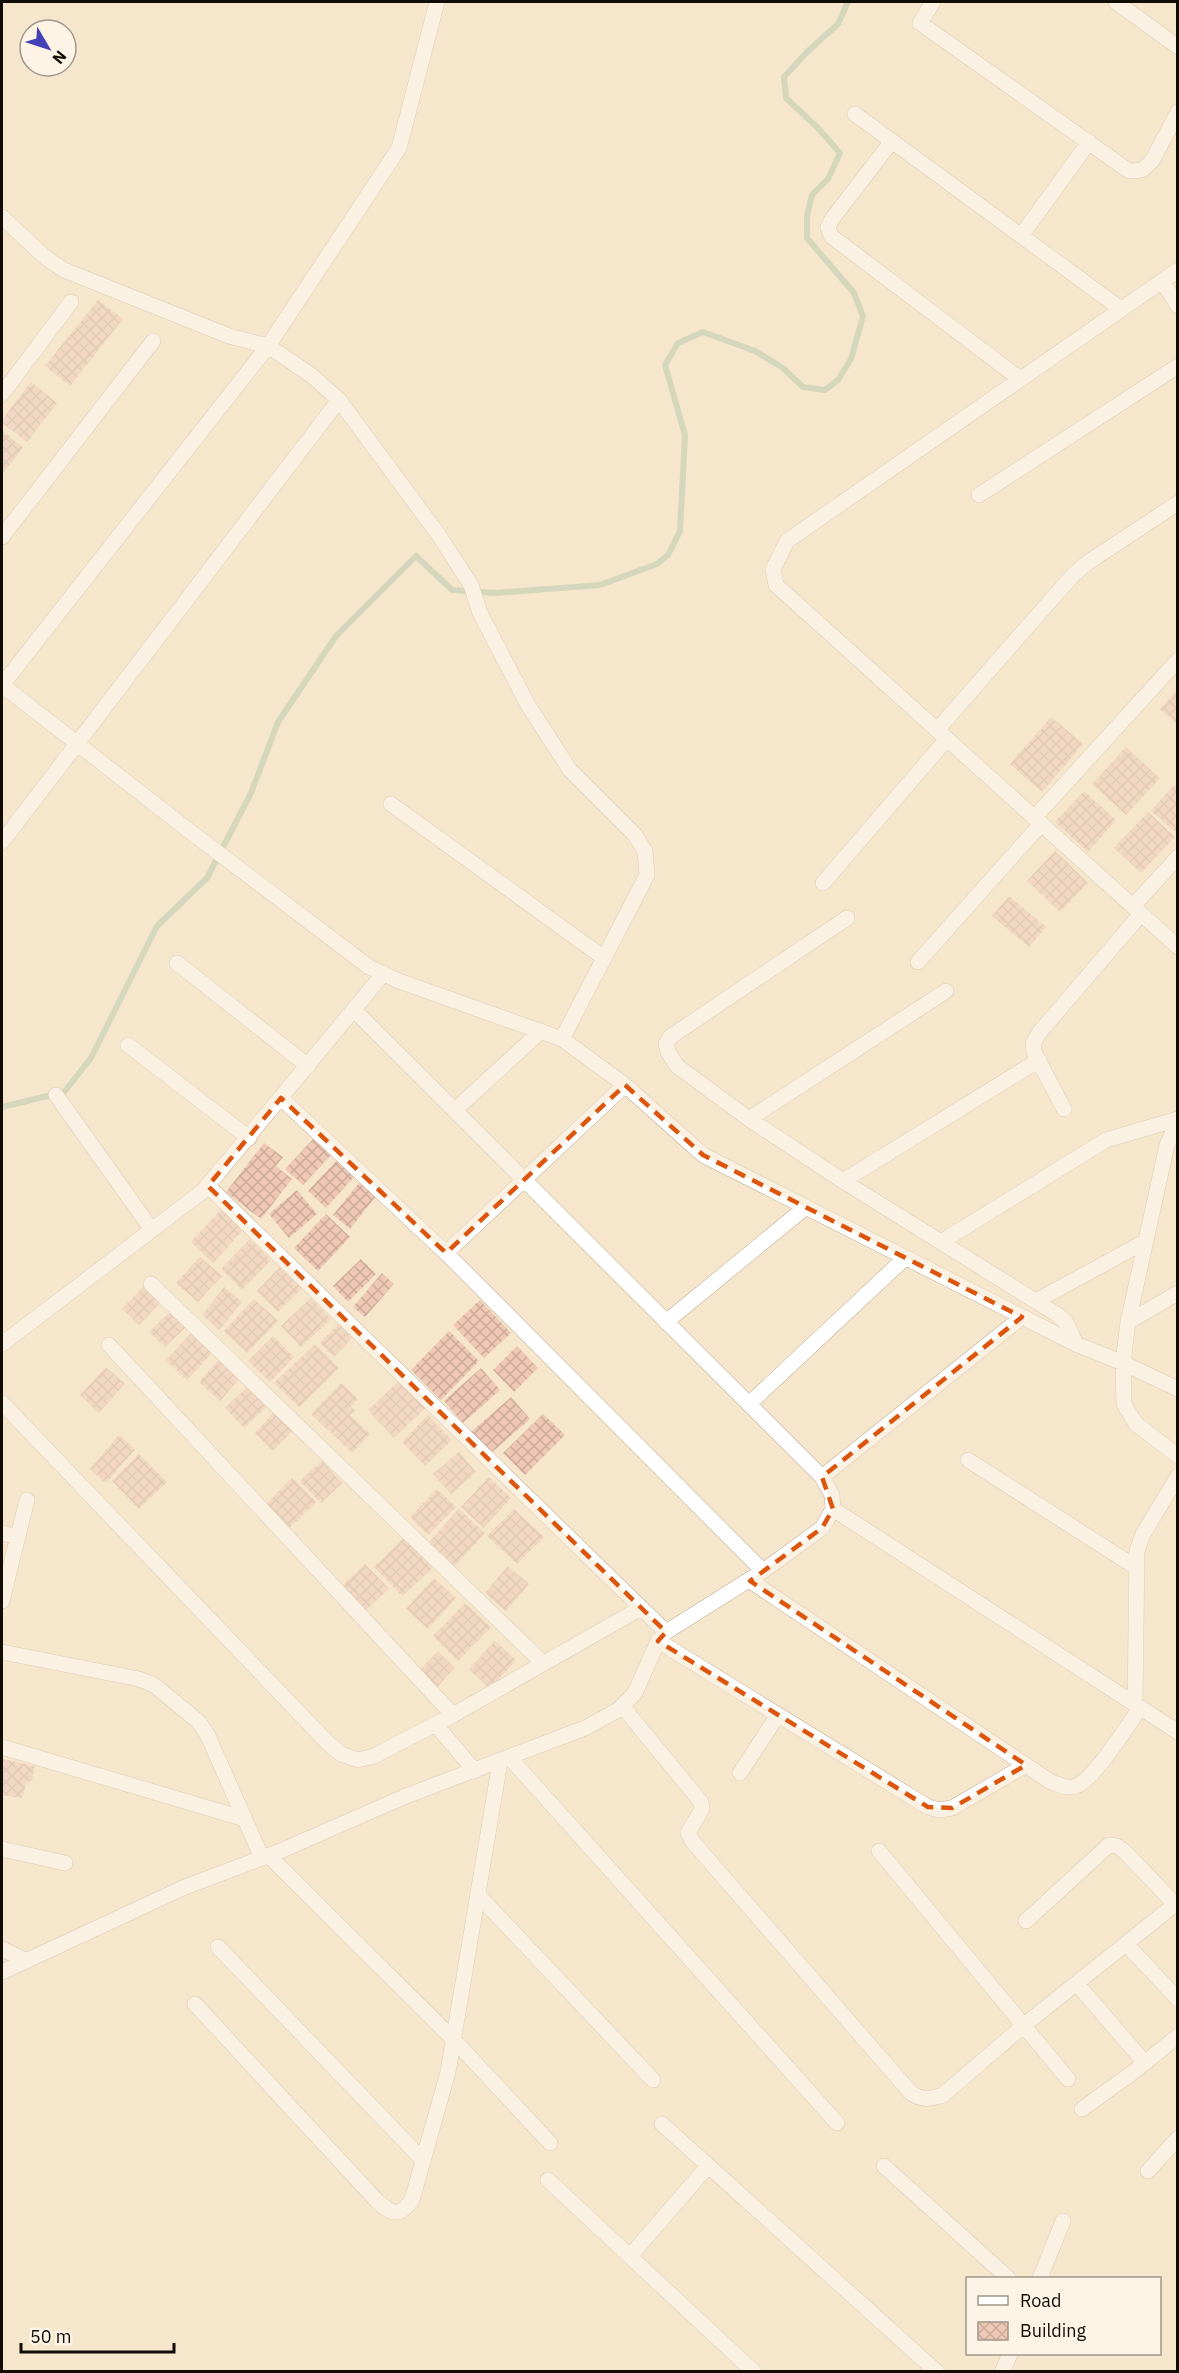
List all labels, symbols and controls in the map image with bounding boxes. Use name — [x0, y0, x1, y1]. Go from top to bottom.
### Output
north arrow — [18, 18, 78, 78]
text: N — [48, 47, 71, 68]
legend — [966, 2277, 1161, 2355]
text: Road — [1020, 2289, 1061, 2312]
scale bar — [21, 2316, 174, 2354]
text: Building — [1020, 2319, 1087, 2342]
text: 50 m — [30, 2325, 72, 2348]

